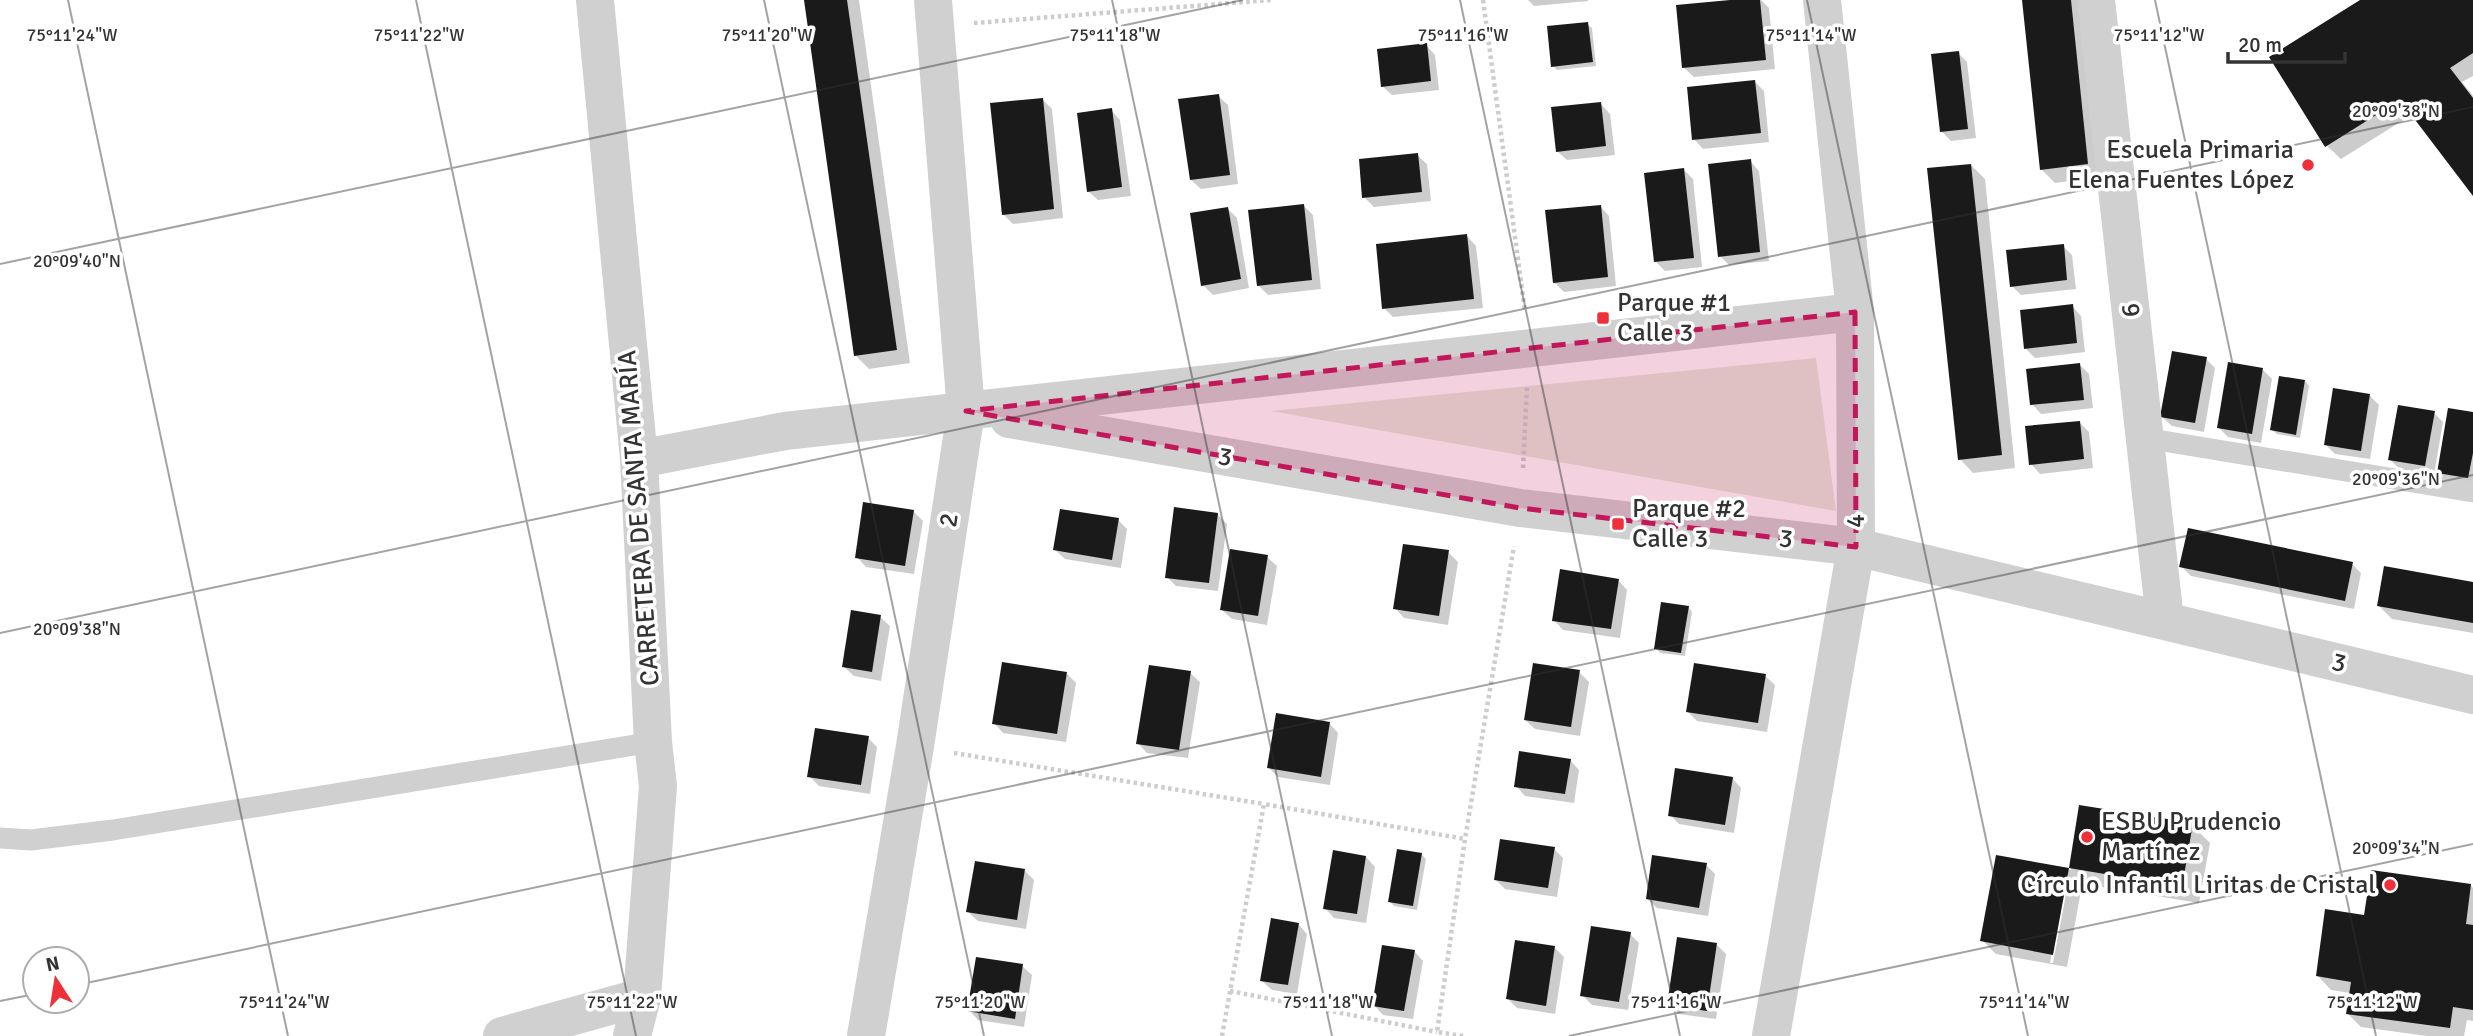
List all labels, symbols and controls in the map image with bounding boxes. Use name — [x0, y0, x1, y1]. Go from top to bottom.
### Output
scale bar — [2228, 21, 2345, 65]
text: 75°11'24"W — [27, 24, 117, 46]
text: 75°11'22"W — [374, 24, 464, 46]
text: 75°11'20"W — [722, 24, 812, 46]
text: 75°11'18"W — [1070, 24, 1160, 46]
text: 75°11'16"W — [1418, 24, 1508, 46]
text: 75°11'14"W — [1766, 24, 1856, 46]
text: 75°11'12"W — [2114, 24, 2204, 46]
text: 20 m — [2238, 32, 2282, 58]
text: 20°09'38"N — [2352, 100, 2440, 122]
place label: Escuela Primaria Elena Fuentes López — [2068, 134, 2294, 196]
marker: Escuela Primaria Elena Fuentes López — [2300, 157, 2316, 173]
text: 20°09'40"N — [33, 250, 121, 272]
place label: Parque #1 Calle 3 — [1617, 287, 1731, 349]
street label: 6 — [2114, 301, 2148, 319]
marker: Parque #1 Calle 3 — [1595, 310, 1611, 326]
street label: CARRETERA DE SANTA MARÍA — [611, 349, 667, 687]
street label: 3 — [1215, 440, 1235, 474]
text: 20°09'36"N — [2352, 468, 2440, 490]
place label: Parque #2 Calle 3 — [1632, 493, 1746, 555]
street label: 2 — [932, 511, 966, 529]
street label: 4 — [1840, 514, 1872, 528]
marker: Parque #2 Calle 3 — [1610, 516, 1626, 532]
street label: 3 — [1777, 522, 1795, 556]
text: 20°09'38"N — [33, 618, 121, 640]
street label: 3 — [2328, 646, 2350, 680]
place label: ESBU Prudencio Martínez — [2101, 806, 2281, 868]
marker: ESBU Prudencio Martínez — [2079, 829, 2095, 845]
text: 20°09'34"N — [2352, 837, 2440, 859]
place label: Círculo Infantil Liritas de Cristal — [2020, 869, 2376, 901]
marker: Círculo Infantil Liritas de Cristal — [2382, 877, 2398, 893]
north arrow — [21, 945, 91, 1015]
text: N — [44, 951, 62, 977]
text: 75°11'24"W — [239, 991, 329, 1013]
text: 75°11'22"W — [587, 991, 677, 1013]
text: 75°11'20"W — [935, 991, 1025, 1013]
text: 75°11'18"W — [1283, 991, 1373, 1013]
text: 75°11'16"W — [1631, 991, 1721, 1013]
text: 75°11'14"W — [1979, 991, 2069, 1013]
text: 75°11'12"W — [2327, 991, 2417, 1013]

